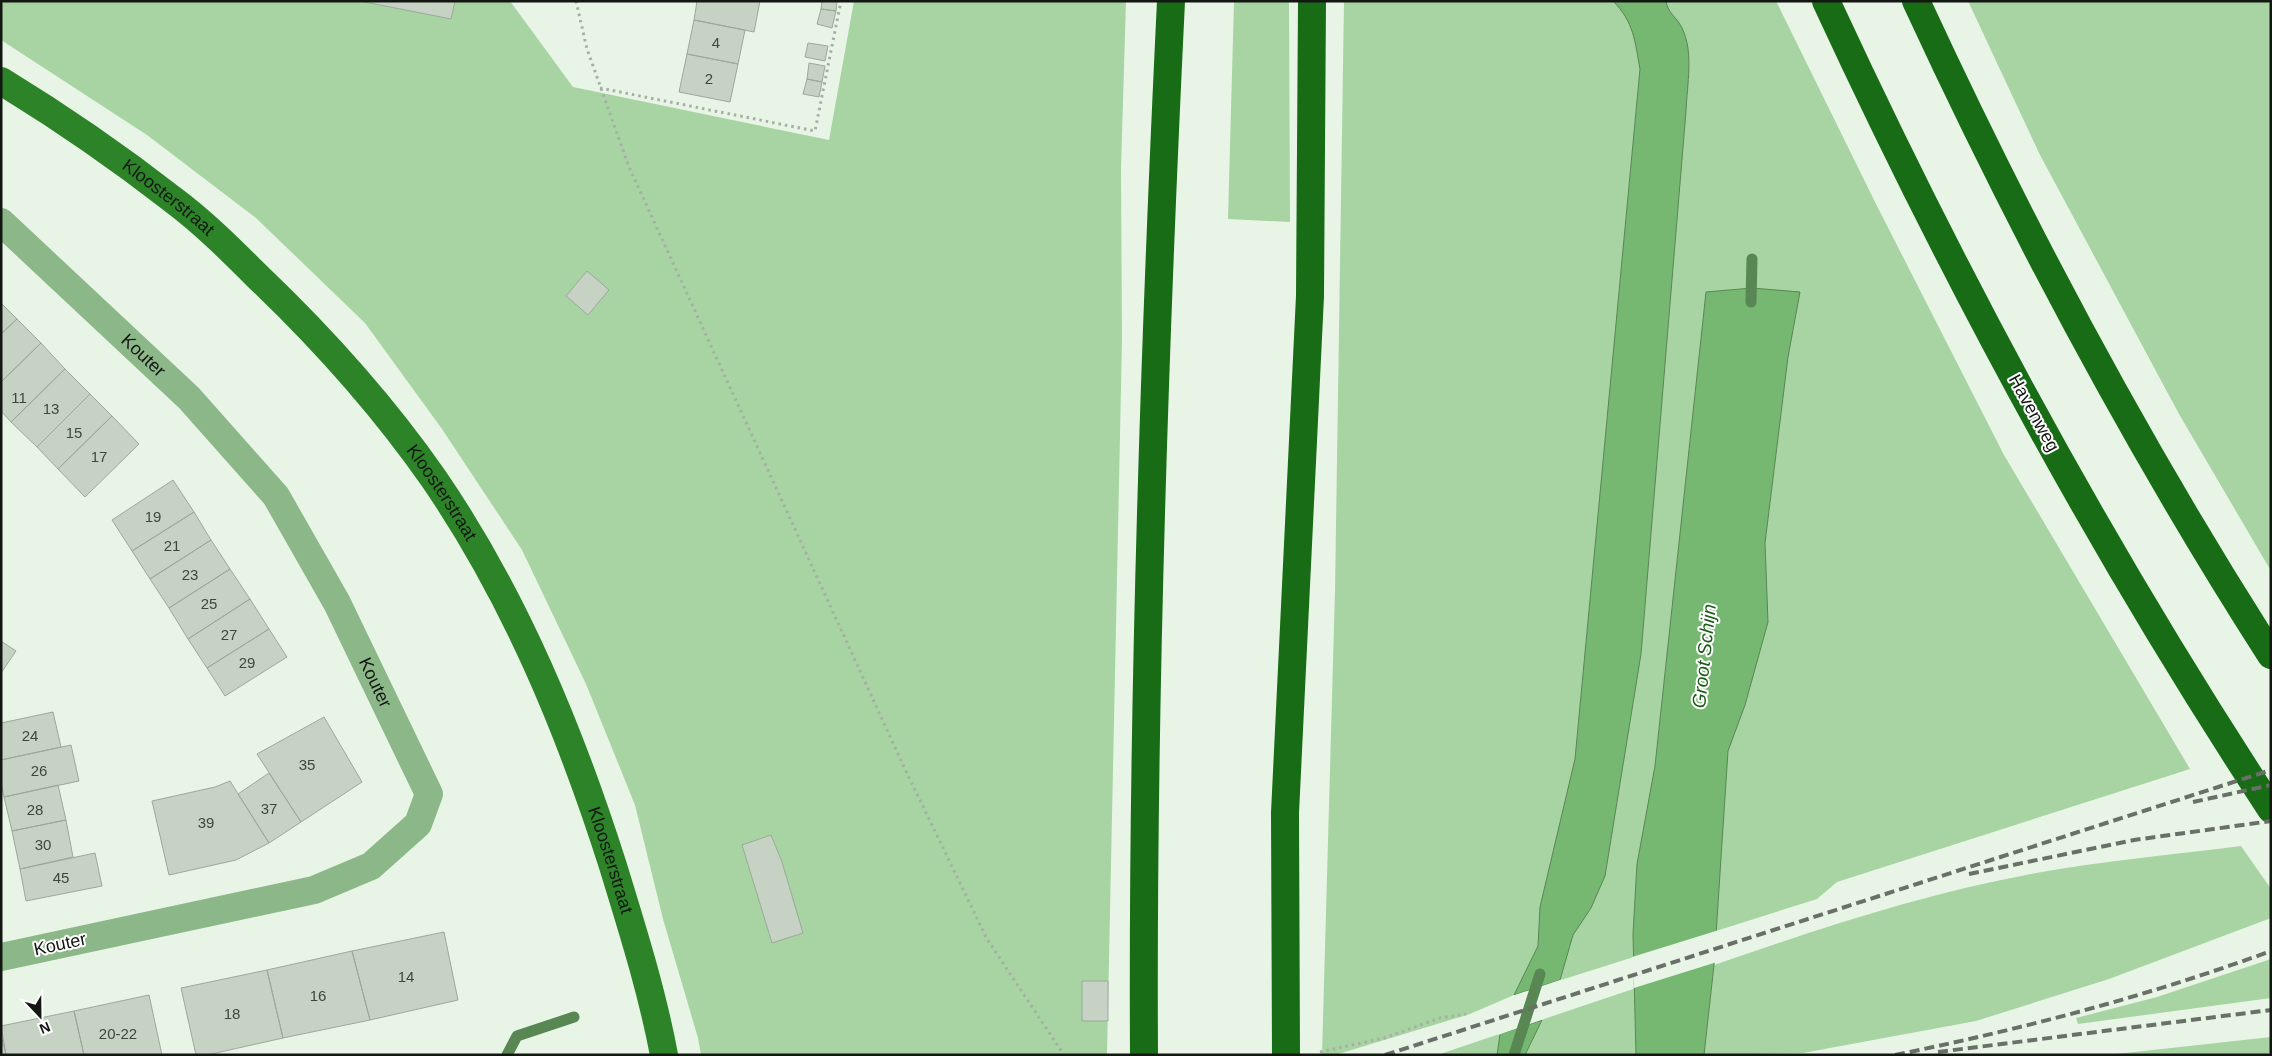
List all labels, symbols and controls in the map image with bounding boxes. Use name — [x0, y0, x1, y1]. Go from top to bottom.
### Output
house number: 4 — [712, 34, 720, 51]
house number: 2 — [705, 70, 713, 87]
street label: Kloosterstraat — [119, 155, 218, 239]
street label: Kouter — [117, 330, 170, 381]
street label: Havenweg — [2005, 371, 2063, 455]
house number: 11 — [11, 389, 27, 406]
house number: 13 — [43, 400, 59, 417]
house number: 15 — [66, 424, 82, 441]
street label: Kloosterstraat — [403, 441, 481, 544]
house number: 17 — [91, 448, 107, 465]
house number: 19 — [145, 508, 161, 525]
house number: 21 — [164, 537, 180, 554]
house number: 23 — [182, 566, 198, 583]
house number: 25 — [201, 595, 217, 612]
water label: Groot Schijn — [1688, 603, 1720, 709]
house number: 27 — [221, 626, 237, 643]
house number: 29 — [239, 654, 255, 671]
street label: Kouter — [355, 654, 396, 711]
house number: 24 — [22, 727, 38, 744]
house number: 35 — [299, 756, 315, 773]
house number: 26 — [31, 762, 47, 779]
house number: 37 — [261, 800, 277, 817]
house number: 28 — [27, 801, 43, 818]
street label: Kloosterstraat — [584, 804, 637, 916]
house number: 39 — [198, 814, 214, 831]
house number: 30 — [35, 836, 51, 853]
house number: 45 — [53, 869, 69, 886]
street label: Kouter — [32, 929, 88, 959]
house number: 14 — [398, 968, 414, 985]
house number: 16 — [310, 987, 326, 1004]
north arrow — [15, 991, 65, 1041]
house number: 18 — [224, 1005, 240, 1022]
text: N — [37, 1019, 53, 1037]
house number: 20-22 — [99, 1025, 137, 1042]

